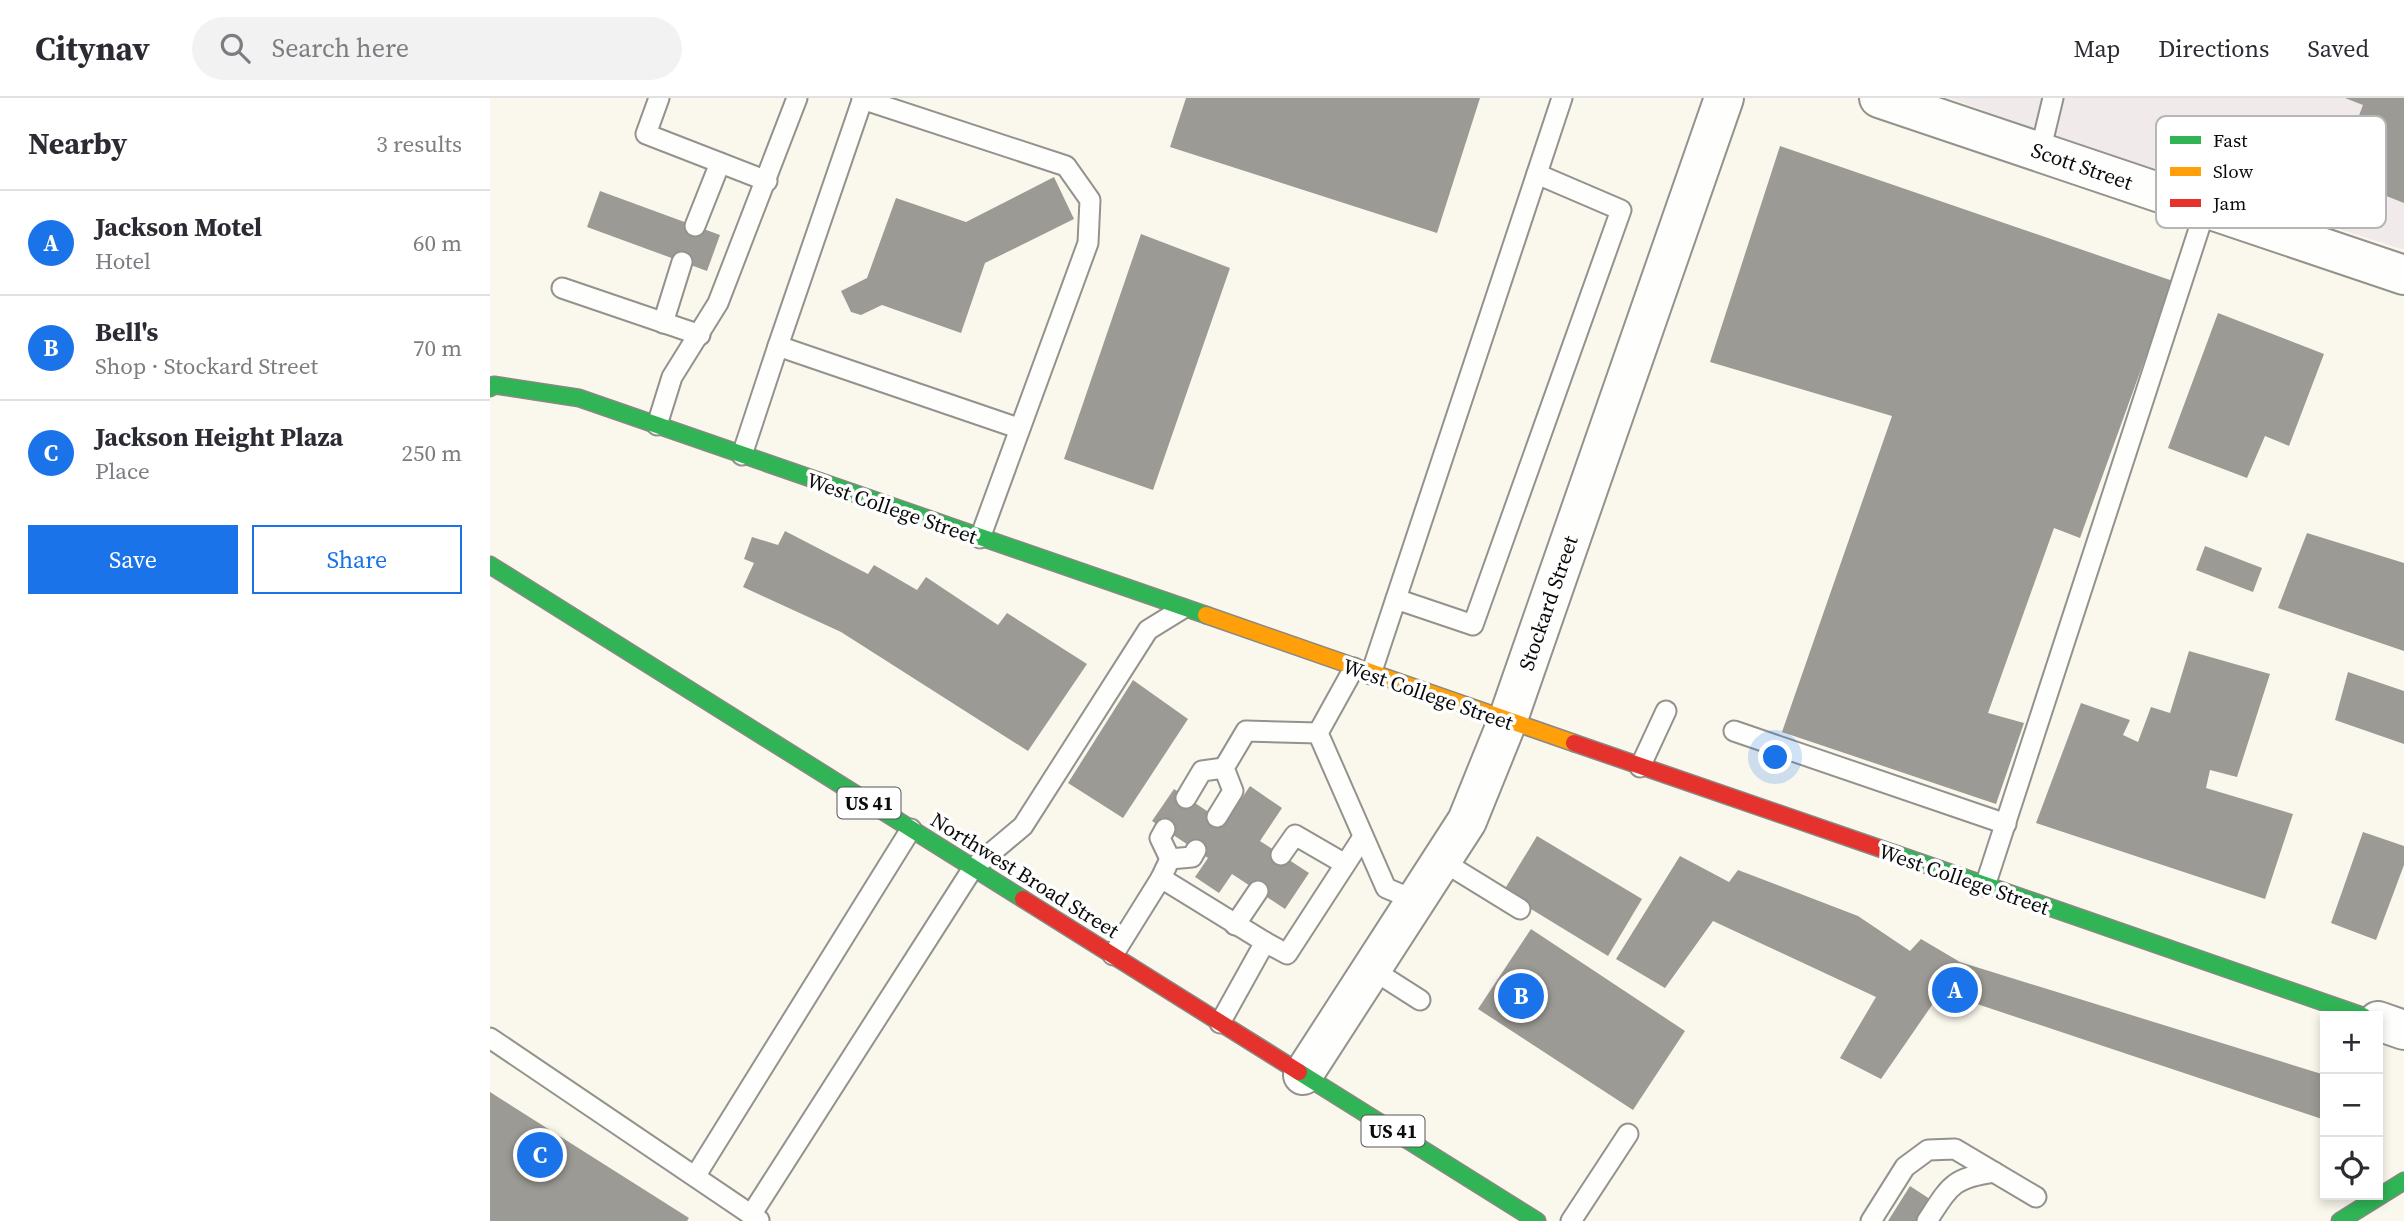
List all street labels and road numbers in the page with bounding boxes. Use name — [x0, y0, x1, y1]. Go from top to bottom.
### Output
street label: Scott Street — [2027, 135, 2137, 197]
street label: West College Street — [803, 465, 981, 551]
street label: Stockard Street — [1511, 532, 1585, 674]
street label: West College Street — [1339, 651, 1517, 737]
road number: US 41 — [838, 788, 900, 818]
street label: Northwest Broad Street — [925, 805, 1125, 945]
street label: West College Street — [1875, 836, 2053, 922]
road number: US 41 — [1362, 1116, 1424, 1147]

